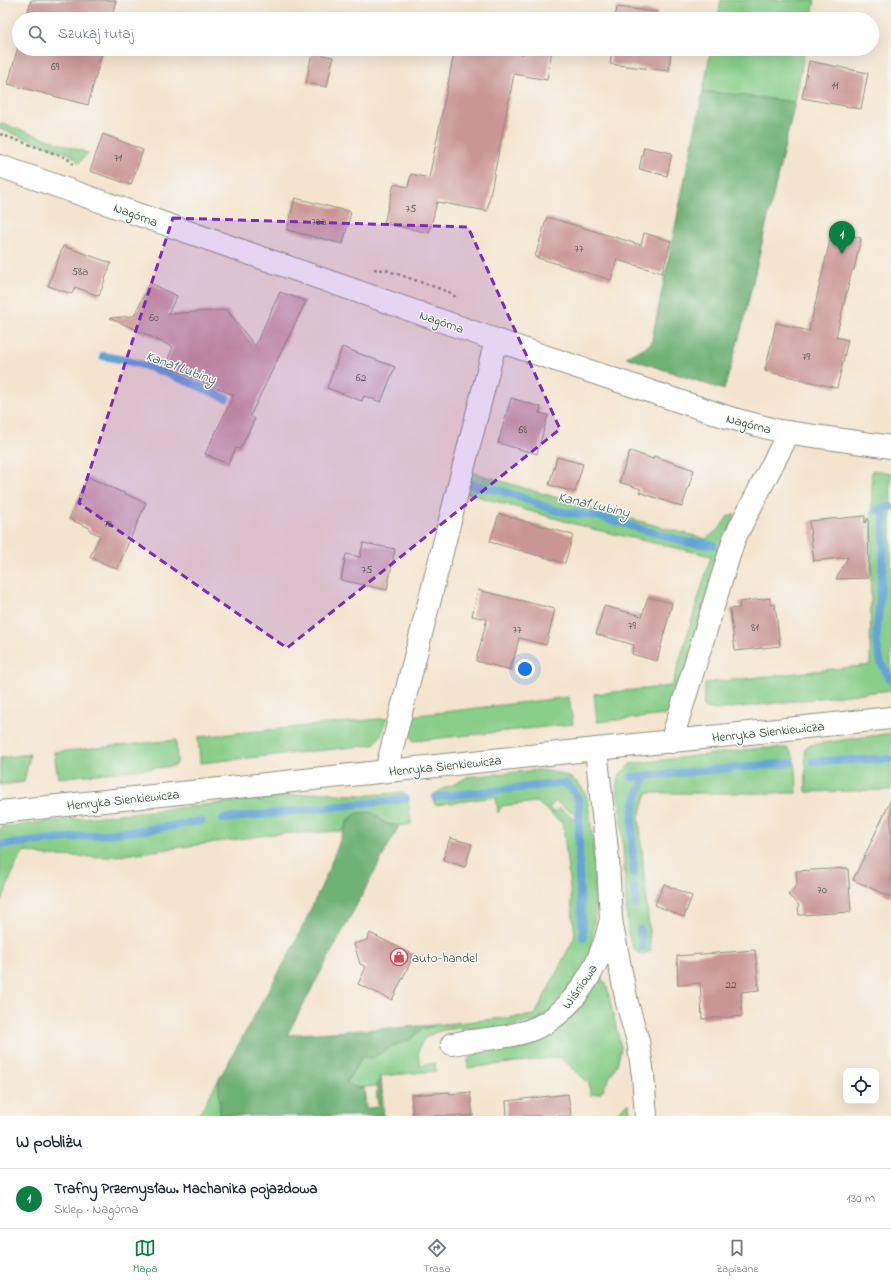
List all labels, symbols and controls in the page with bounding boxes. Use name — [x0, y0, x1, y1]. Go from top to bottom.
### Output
search box — [12, 12, 879, 56]
icon: search — [26, 23, 48, 45]
text: Szukaj tutaj — [58, 23, 134, 45]
house number: 69 — [51, 59, 60, 75]
house number: 11 — [832, 78, 839, 94]
house number: 71 — [114, 150, 123, 166]
street label: Nagórna — [110, 199, 160, 233]
house number: 75 — [406, 201, 416, 217]
house number: 73a — [311, 214, 327, 230]
pin: 1 — [829, 221, 855, 254]
house number: 77 — [574, 241, 584, 257]
house number: 58a — [72, 264, 88, 280]
street label: Nagórna — [416, 306, 466, 340]
house number: 60 — [149, 310, 159, 326]
water label: Kanał Lubiny — [142, 346, 219, 391]
house number: 79 — [802, 349, 811, 365]
house number: 62 — [356, 370, 367, 386]
street label: Nagórna — [724, 409, 773, 441]
house number: 68 — [519, 422, 527, 438]
water label: Kanał Lubiny — [556, 487, 632, 524]
house number: 73 — [103, 516, 113, 532]
house number: 75 — [362, 562, 372, 578]
house number: 79 — [628, 618, 637, 634]
house number: 81 — [751, 620, 759, 636]
house number: 77 — [512, 622, 522, 638]
your location — [515, 659, 535, 679]
street label: Henryka Sienkiewicza — [711, 717, 825, 749]
street label: Henryka Sienkiewicza — [388, 751, 502, 783]
street label: Henryka Sienkiewicza — [66, 785, 180, 817]
house number: 70 — [817, 882, 827, 898]
shop icon: auto-handel — [389, 947, 409, 967]
place label: auto-handel — [412, 949, 477, 968]
street label: Wiśniowa — [558, 961, 603, 1013]
house number: 22 — [726, 977, 737, 993]
map controls — [843, 1068, 879, 1104]
button: locate — [843, 1068, 879, 1104]
text: W pobliżu — [16, 1130, 82, 1155]
text: Trafny Przemysław. Machanika pojazdowa — [54, 1178, 317, 1200]
text: 1 — [27, 1189, 31, 1208]
text: 130 m — [847, 1189, 875, 1208]
text: Sklep · Nagórna — [54, 1200, 138, 1219]
tab: Mapa — [133, 1237, 157, 1277]
tab: Trasa — [423, 1237, 450, 1277]
tab: Zapisane — [716, 1237, 758, 1277]

